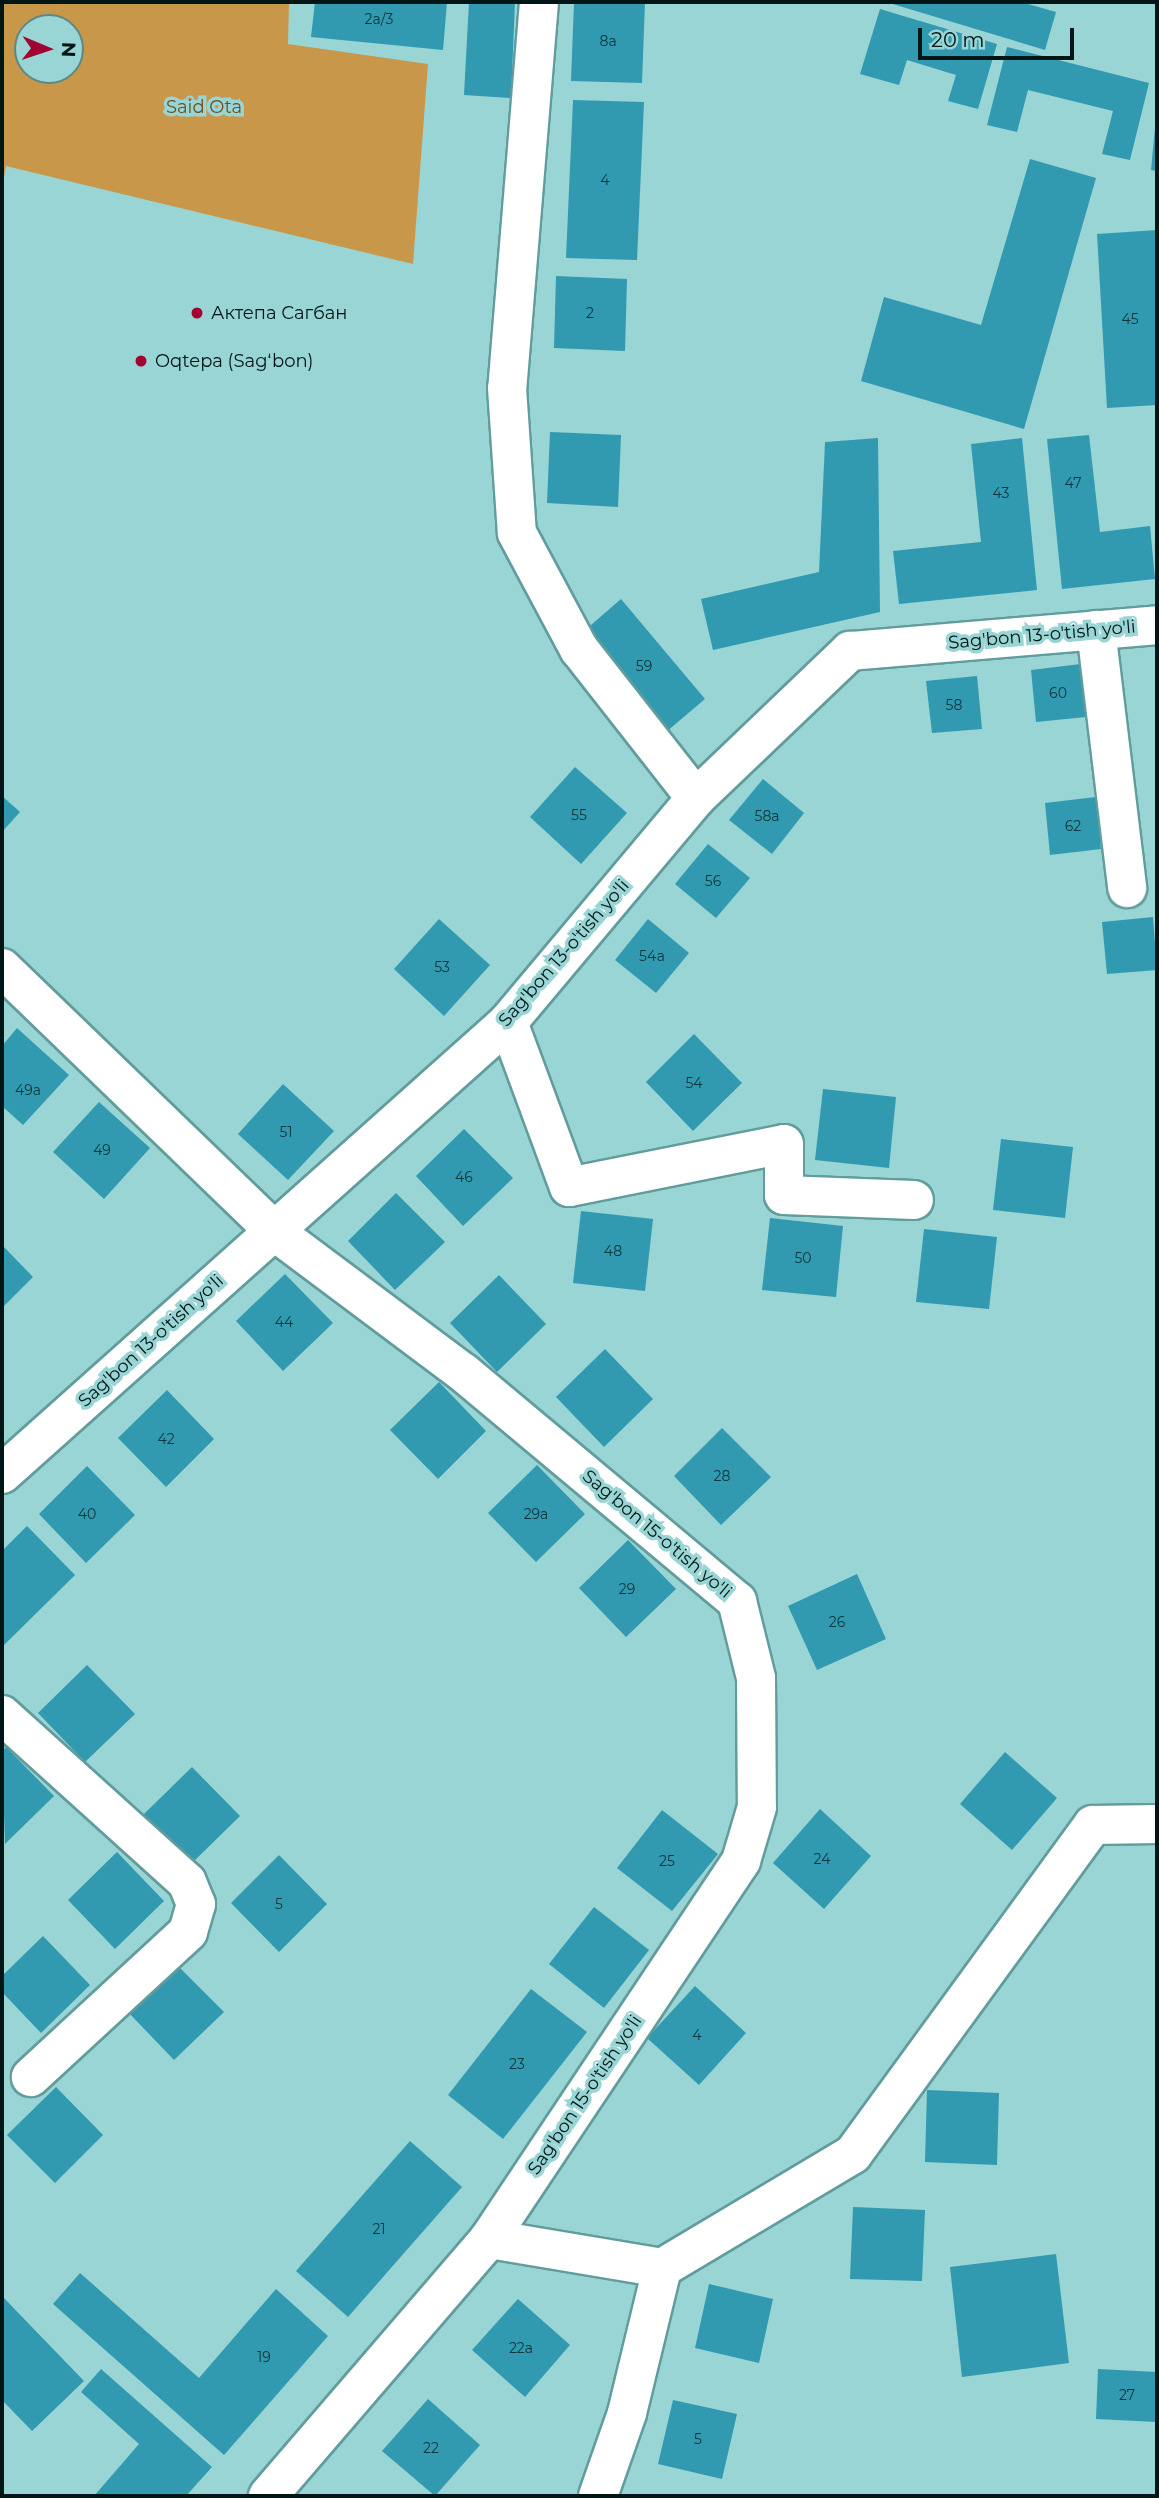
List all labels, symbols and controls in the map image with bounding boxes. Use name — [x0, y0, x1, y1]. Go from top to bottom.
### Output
house number: 2a/3 — [365, 11, 393, 27]
north arrow — [14, 14, 84, 84]
scale bar — [921, 14, 1077, 58]
text: 20 m — [931, 27, 985, 52]
house number: 8а — [599, 33, 617, 49]
text: N — [57, 42, 80, 58]
park label: Said Ota — [166, 96, 242, 118]
house number: 4 — [600, 172, 610, 188]
place label: Актепа Сагбан — [211, 302, 347, 324]
marker: Актепа Сагбан — [189, 305, 205, 321]
house number: 2 — [586, 305, 594, 321]
house number: 45 — [1121, 311, 1139, 327]
place label: Oqtepa (Sagʻbon) — [155, 350, 314, 372]
marker: Oqtepa (Sagʻbon) — [133, 353, 149, 369]
house number: 47 — [1065, 475, 1081, 491]
house number: 43 — [993, 485, 1009, 501]
street label: Sag'bon 13-o'tish yo'li — [947, 616, 1137, 654]
house number: 59 — [636, 658, 652, 674]
house number: 60 — [1049, 685, 1067, 701]
house number: 58 — [946, 697, 962, 713]
house number: 55 — [571, 807, 587, 823]
house number: 58а — [754, 808, 780, 824]
house number: 62 — [1065, 818, 1081, 834]
house number: 56 — [705, 873, 721, 889]
street label: Sag'bon 13-o'tish yo'li — [494, 875, 634, 1031]
house number: 54a — [639, 948, 665, 964]
house number: 53 — [434, 959, 450, 975]
house number: 54 — [685, 1075, 703, 1091]
house number: 49a — [15, 1082, 41, 1098]
house number: 51 — [280, 1124, 292, 1140]
house number: 49 — [93, 1142, 111, 1158]
house number: 46 — [455, 1169, 473, 1185]
house number: 48 — [604, 1243, 622, 1259]
house number: 50 — [794, 1250, 812, 1266]
street label: Sag'bon 13-o'tish yo'li — [74, 1270, 228, 1412]
house number: 44 — [275, 1314, 293, 1330]
house number: 42 — [157, 1431, 175, 1447]
street label: Sag'bon 15-o'tish yo'li — [578, 1465, 736, 1603]
house number: 28 — [714, 1468, 730, 1484]
house number: 40 — [78, 1506, 96, 1522]
house number: 29a — [524, 1506, 548, 1522]
house number: 29 — [619, 1581, 635, 1597]
house number: 26 — [829, 1614, 845, 1630]
house number: 24 — [814, 1851, 830, 1867]
house number: 25 — [659, 1853, 675, 1869]
house number: 5 — [275, 1896, 283, 1912]
street label: Sag'bon 15-o'tish yo'li — [523, 2011, 647, 2179]
house number: 4 — [692, 2027, 702, 2043]
house number: 23 — [509, 2056, 525, 2072]
house number: 21 — [372, 2221, 386, 2237]
house number: 22a — [509, 2340, 533, 2356]
house number: 19 — [257, 2349, 271, 2365]
house number: 27 — [1119, 2387, 1135, 2403]
house number: 5 — [694, 2431, 702, 2447]
house number: 22 — [423, 2440, 439, 2456]

